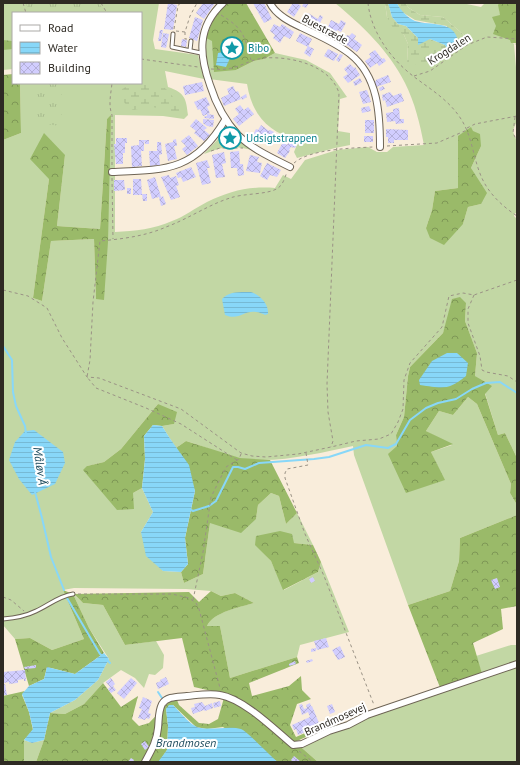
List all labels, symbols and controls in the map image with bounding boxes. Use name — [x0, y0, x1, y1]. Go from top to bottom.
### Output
street label: Buestræde — [300, 11, 351, 47]
legend — [12, 12, 142, 84]
text: Road — [48, 20, 73, 35]
street label: Krogdalen — [425, 30, 473, 68]
place icon: Bibo — [219, 35, 245, 61]
text: Water — [48, 40, 78, 55]
place label: Bibo — [248, 41, 269, 55]
text: Building — [48, 60, 91, 75]
place icon: Udsigtstrappen — [217, 125, 243, 151]
place label: Udsigtstrappen — [246, 131, 317, 145]
water label: Måløv Å — [30, 446, 51, 486]
street label: Brandmosevej — [302, 699, 368, 739]
water label: Brandmosen — [156, 735, 216, 750]

